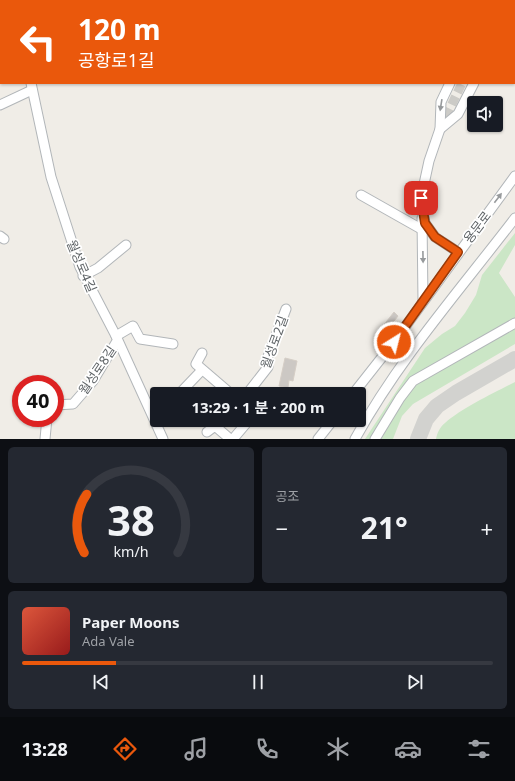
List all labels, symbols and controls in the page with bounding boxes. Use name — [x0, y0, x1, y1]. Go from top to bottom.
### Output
text: 120 m — [78, 10, 161, 48]
icon: left — [12, 16, 64, 68]
text: 공항로1길 — [78, 48, 155, 72]
map controls — [467, 96, 503, 132]
button: sound — [467, 96, 503, 132]
one-way arrow — [438, 99, 444, 111]
pin — [404, 181, 438, 215]
icon: arrive — [410, 187, 432, 209]
one-way arrow — [494, 193, 502, 204]
street label: 용문로 — [459, 207, 495, 247]
street label: 월성로4길 — [63, 237, 101, 295]
one-way arrow — [420, 251, 426, 264]
street label: 월성로2길 — [256, 313, 292, 371]
position arrow — [373, 321, 415, 363]
street label: 월성로8길 — [74, 342, 120, 398]
speed limit sign: 40 — [12, 375, 64, 427]
text: 13:29 · 1 분 · 200 m — [191, 397, 325, 417]
text: 공조 — [276, 487, 299, 505]
text: 38 — [107, 492, 155, 548]
text: 21° — [361, 507, 408, 548]
text: − — [276, 513, 288, 543]
text: + — [480, 513, 493, 543]
text: km/h — [113, 542, 148, 561]
text: Paper Moons — [82, 612, 180, 632]
text: Ada Vale — [82, 632, 135, 650]
icon: previous — [90, 671, 112, 693]
icon: pause — [247, 671, 269, 693]
icon: next — [404, 671, 426, 693]
icon: directions — [111, 735, 139, 763]
icon: music — [182, 735, 210, 763]
icon: phone — [253, 735, 281, 763]
icon: climate — [324, 735, 352, 763]
icon: car — [394, 735, 422, 763]
icon: filters — [465, 735, 493, 763]
text: 13:28 — [21, 737, 68, 761]

